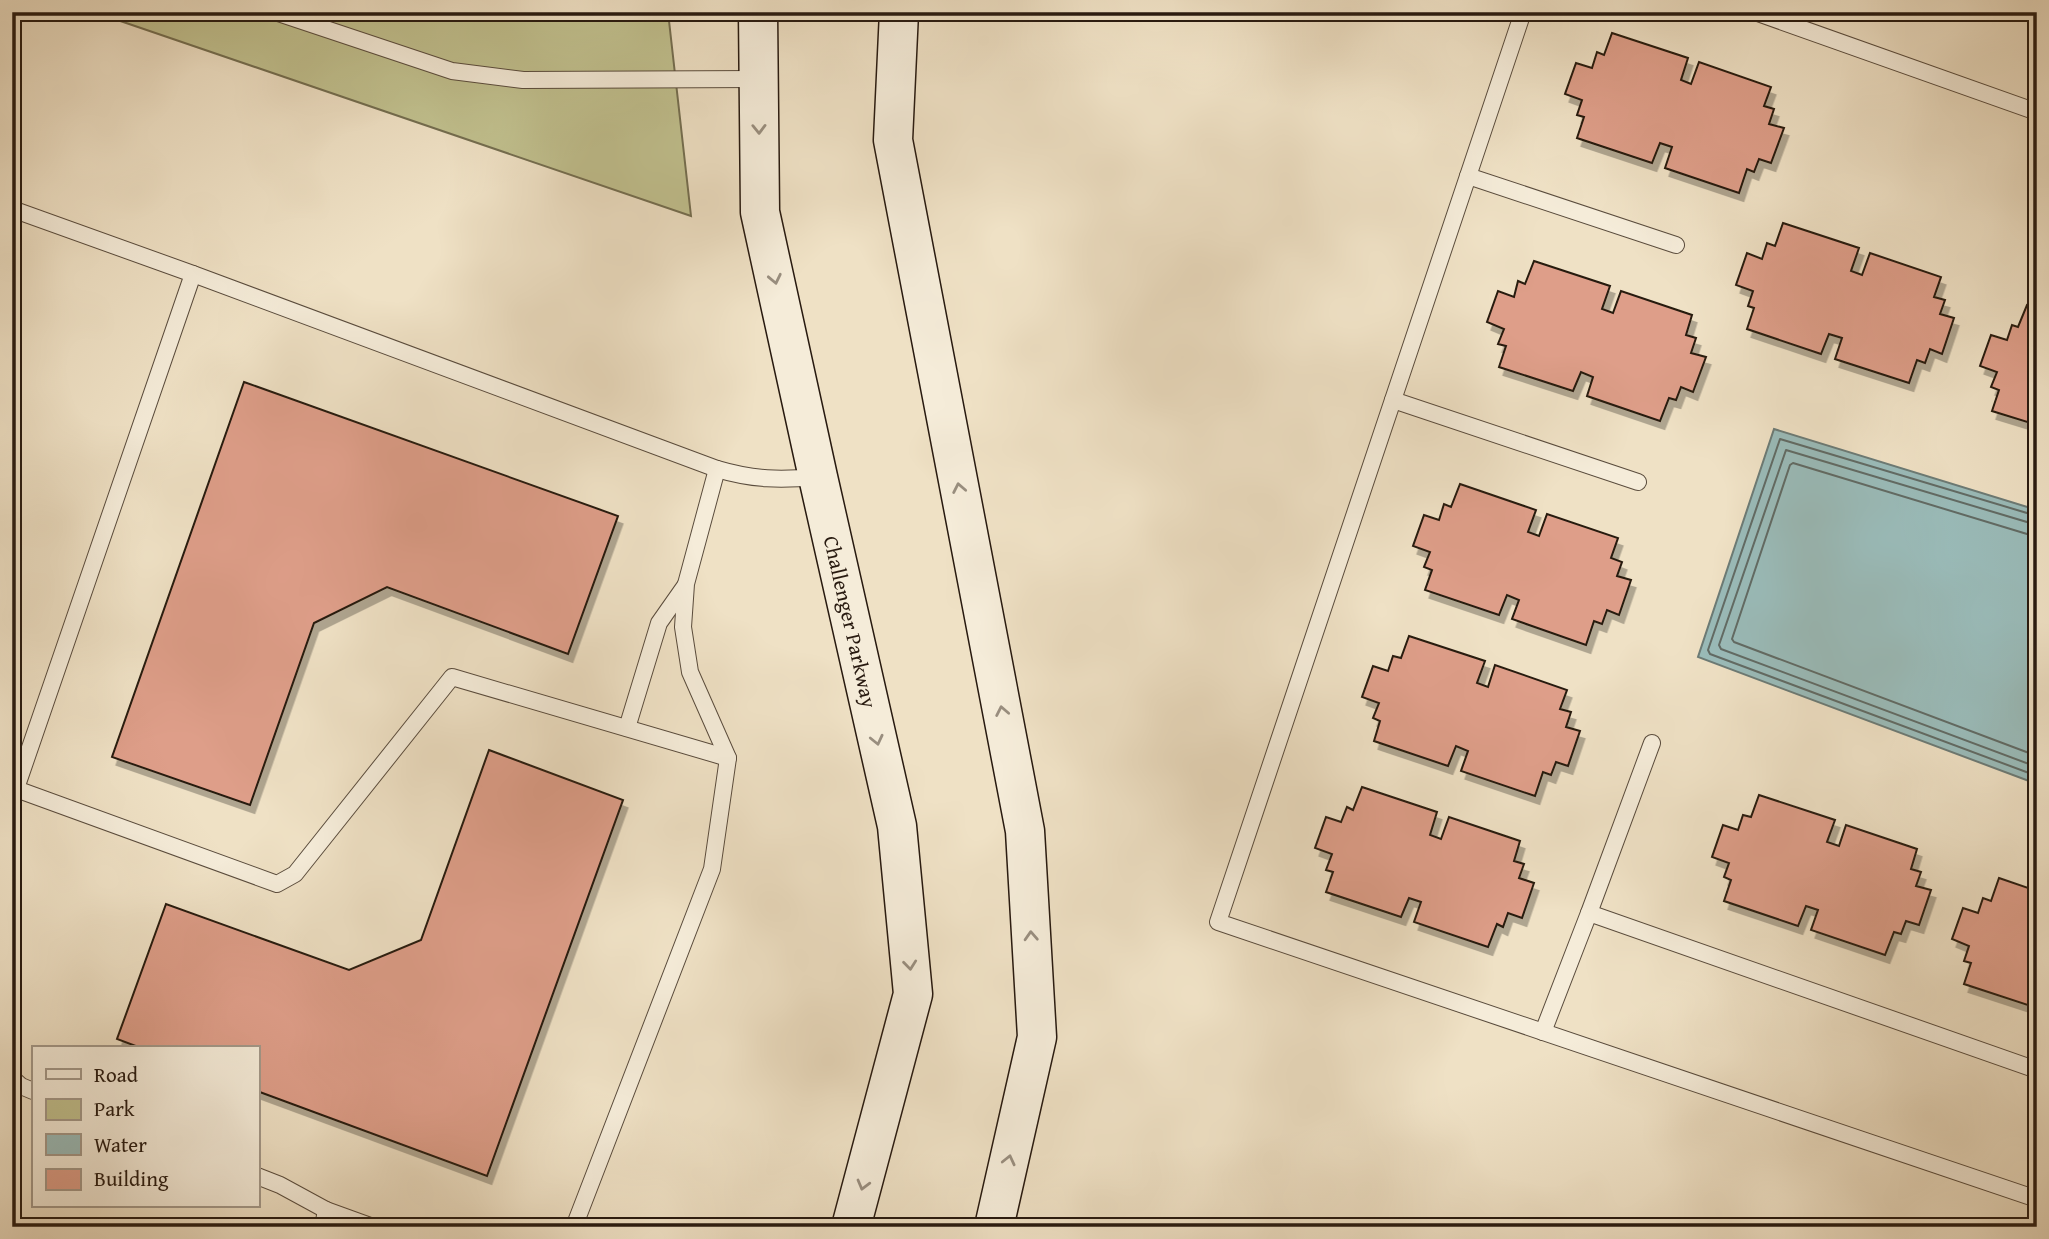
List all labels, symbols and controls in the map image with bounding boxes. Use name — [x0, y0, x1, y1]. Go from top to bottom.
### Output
one-way arrow — [751, 125, 767, 135]
one-way arrow — [766, 273, 781, 285]
one-way arrow — [953, 482, 968, 494]
street label: Challenger Parkway — [816, 533, 885, 711]
one-way arrow — [996, 705, 1011, 717]
one-way arrow — [869, 734, 883, 746]
one-way arrow — [1024, 930, 1039, 941]
one-way arrow — [902, 959, 917, 970]
legend — [32, 1046, 259, 1208]
text: Road — [94, 1059, 139, 1090]
text: Park — [94, 1093, 135, 1124]
text: Water — [94, 1129, 147, 1160]
one-way arrow — [1001, 1154, 1015, 1166]
text: Building — [94, 1163, 169, 1194]
one-way arrow — [857, 1179, 871, 1191]

